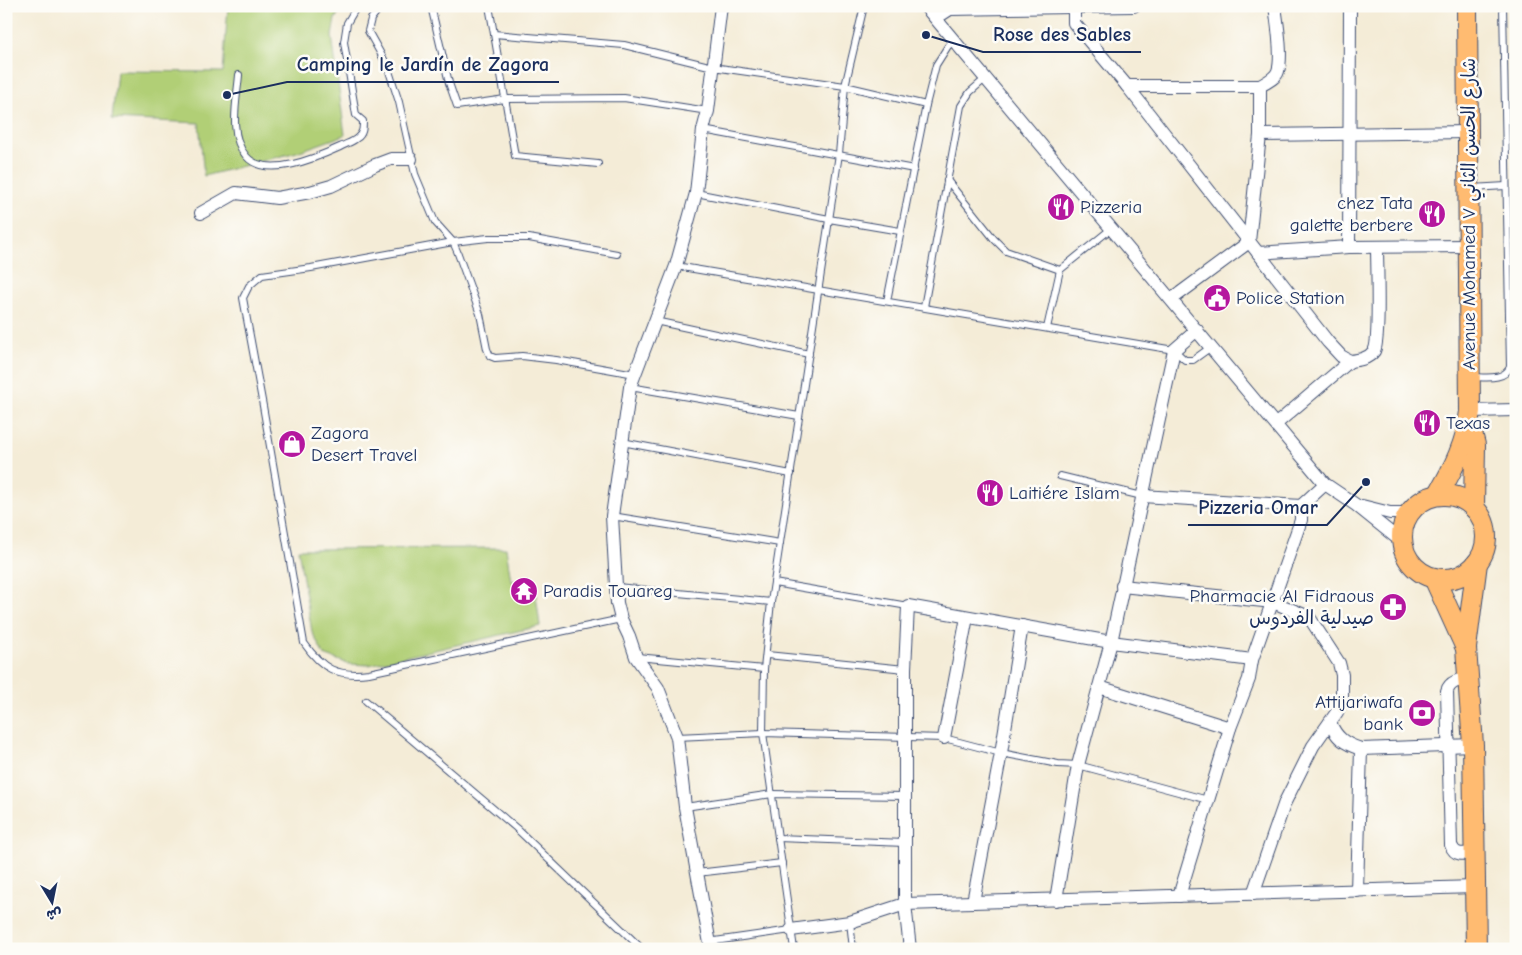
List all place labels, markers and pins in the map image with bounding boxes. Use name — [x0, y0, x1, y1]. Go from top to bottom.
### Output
callout: Rose des Sables — [983, 17, 1141, 52]
callout: Camping le Jardín de Zagora — [287, 47, 559, 82]
restaurant icon: Pizzeria — [1046, 192, 1076, 222]
place label: chez Tata galette berbere — [1290, 192, 1413, 236]
place label: Pizzeria — [1080, 196, 1142, 218]
restaurant icon: chez Tata galette berbere — [1417, 199, 1447, 229]
public building icon: Police Station — [1202, 283, 1232, 313]
place label: Police Station — [1236, 287, 1345, 309]
restaurant icon: Texas — [1412, 408, 1442, 438]
place label: Texas — [1446, 412, 1490, 434]
place label: Zagora Desert Travel — [311, 422, 417, 466]
shop icon: Zagora Desert Travel — [277, 429, 307, 459]
restaurant icon: Laitiére Islam — [975, 478, 1005, 508]
place label: Laitiére Islam — [1009, 482, 1120, 504]
callout: Pizzeria Omar — [1188, 490, 1327, 525]
temple icon: Paradis Touareg — [509, 576, 539, 606]
place label: Paradis Touareg — [543, 580, 673, 602]
place label: Pharmacie Al Fidraous صيدلية الفردوس — [1189, 585, 1374, 630]
pharmacy icon: Pharmacie Al Fidraous صيدلية الفردوس — [1378, 592, 1408, 622]
place label: Attijariwafa bank — [1315, 691, 1404, 735]
bank icon: Attijariwafa bank — [1407, 698, 1437, 728]

